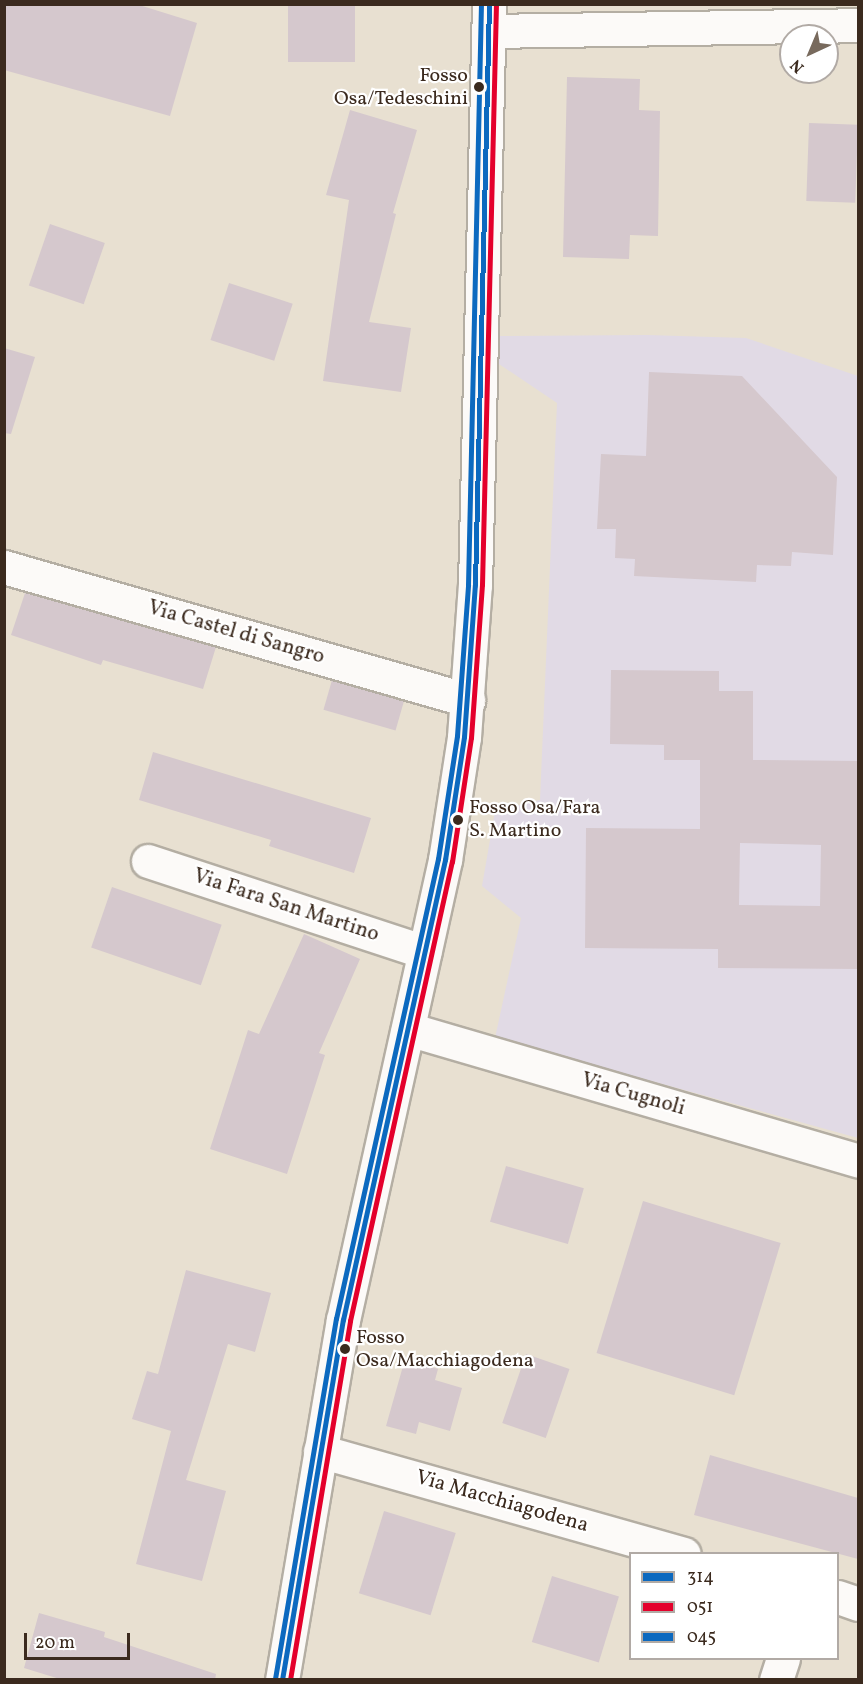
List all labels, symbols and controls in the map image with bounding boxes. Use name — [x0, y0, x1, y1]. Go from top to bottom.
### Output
north arrow — [779, 24, 839, 84]
text: N — [786, 54, 810, 77]
place label: Fosso Osa/Tedeschini — [334, 64, 468, 111]
marker: Fosso Osa/Tedeschini — [473, 81, 485, 93]
street label: Via Castel di Sangro — [145, 596, 327, 670]
place label: Fosso Osa/Fara S. Martino — [469, 796, 601, 843]
marker: Fosso Osa/Fara S. Martino — [452, 814, 464, 826]
street label: Via Fara San Martino — [190, 864, 382, 948]
street label: Via Cugnoli — [578, 1068, 688, 1122]
place label: Fosso Osa/Macchiagodena — [356, 1326, 534, 1373]
marker: Fosso Osa/Macchiagodena — [339, 1343, 351, 1355]
street label: Via Macchiagodena — [413, 1465, 591, 1539]
legend — [629, 1552, 839, 1660]
text: 314 — [687, 1565, 714, 1590]
text: 051 — [687, 1595, 713, 1620]
scale bar — [27, 1621, 134, 1659]
text: 045 — [687, 1625, 716, 1650]
text: 20 m — [35, 1631, 75, 1656]

